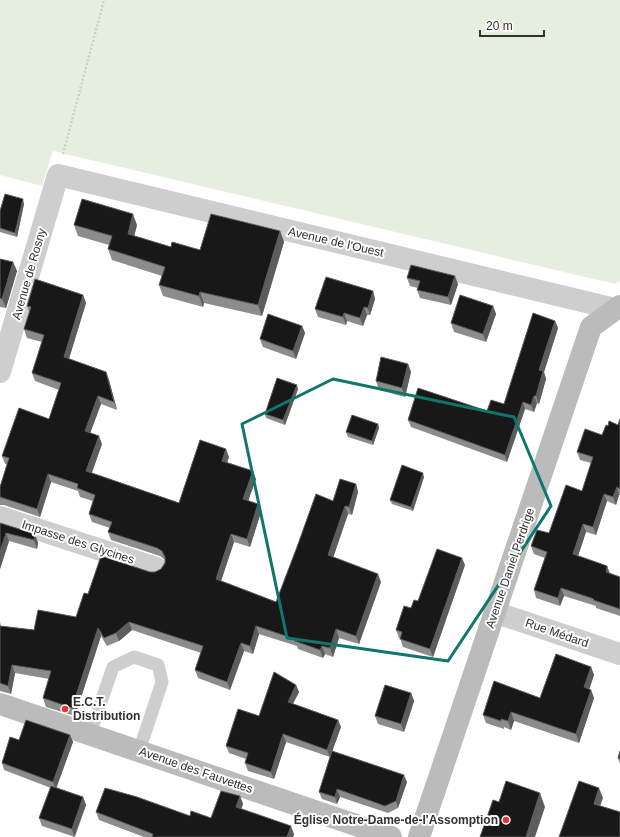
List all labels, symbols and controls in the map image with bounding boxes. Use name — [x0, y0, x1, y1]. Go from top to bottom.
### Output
scale bar — [480, 12, 544, 38]
text: 20 m — [486, 19, 513, 33]
street label: Avenue de l'Ouest — [287, 224, 386, 260]
street label: Avenue de Rosny — [9, 227, 49, 321]
street label: Avenue Daniel Perdrige — [483, 506, 537, 630]
street label: Impasse des Glycines — [20, 517, 136, 567]
street label: Rue Médard — [523, 616, 591, 650]
place label: E.C.T. Distribution — [73, 695, 140, 723]
marker: E.C.T. Distribution — [60, 704, 70, 714]
street label: Avenue des Fauvettes — [137, 744, 255, 796]
place label: Église Notre-Dame-de-l'Assomption — [294, 812, 498, 827]
marker: Église Notre-Dame-de-l'Assomption — [501, 815, 511, 825]

